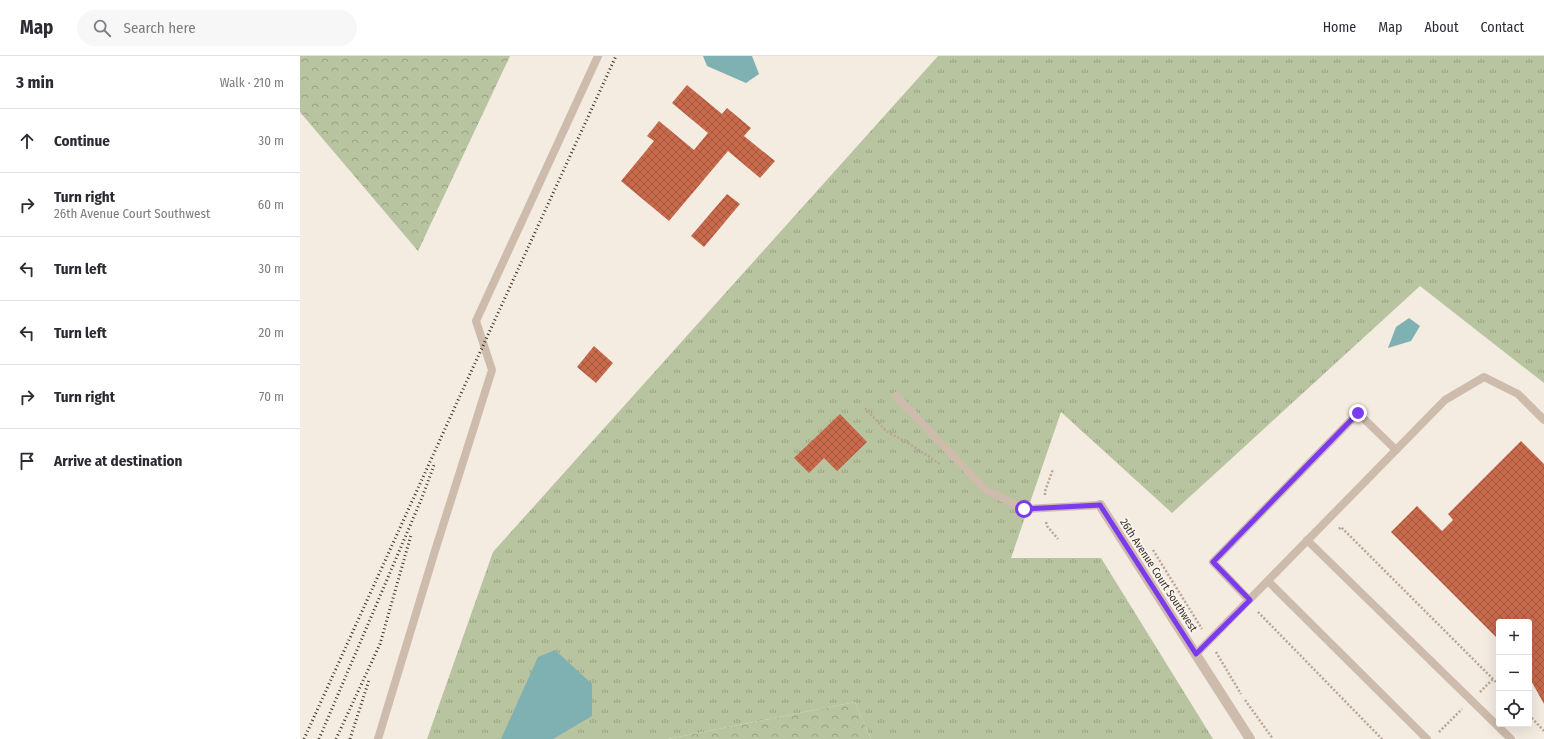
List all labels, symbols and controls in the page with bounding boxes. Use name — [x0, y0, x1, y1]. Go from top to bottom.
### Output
search box — [77, 10, 357, 46]
text: Map — [20, 16, 53, 39]
icon: search — [91, 17, 113, 39]
text: Search here — [123, 19, 196, 37]
text: Home — [1323, 19, 1356, 36]
text: Map — [1378, 19, 1402, 36]
text: About — [1424, 19, 1459, 36]
text: Contact — [1481, 19, 1524, 36]
text: 3 min — [16, 72, 54, 93]
text: Walk · 210 m — [220, 75, 284, 90]
icon: ahead — [16, 130, 38, 152]
text: Continue — [54, 132, 110, 150]
text: 30 m — [258, 133, 284, 148]
text: Turn right — [54, 188, 115, 206]
icon: right — [16, 194, 38, 216]
text: 60 m — [258, 197, 284, 212]
text: 26th Avenue Court Southwest — [54, 206, 210, 221]
icon: left — [16, 258, 38, 280]
text: Turn left — [54, 260, 107, 278]
text: 30 m — [258, 261, 284, 276]
icon: left — [16, 322, 38, 344]
text: Turn left — [54, 324, 107, 342]
text: 20 m — [258, 325, 284, 340]
icon: right — [16, 386, 38, 408]
text: Turn right — [54, 388, 115, 406]
text: 70 m — [259, 389, 284, 404]
route end — [1349, 404, 1367, 422]
icon: arrive — [16, 450, 38, 472]
text: Arrive at destination — [54, 452, 182, 470]
route start — [1015, 500, 1033, 518]
street label: 26th Avenue Court Southwest — [1117, 516, 1200, 635]
map controls — [1496, 619, 1532, 727]
button: + — [1496, 619, 1532, 655]
button: − — [1496, 655, 1532, 691]
button: locate — [1496, 691, 1532, 727]

